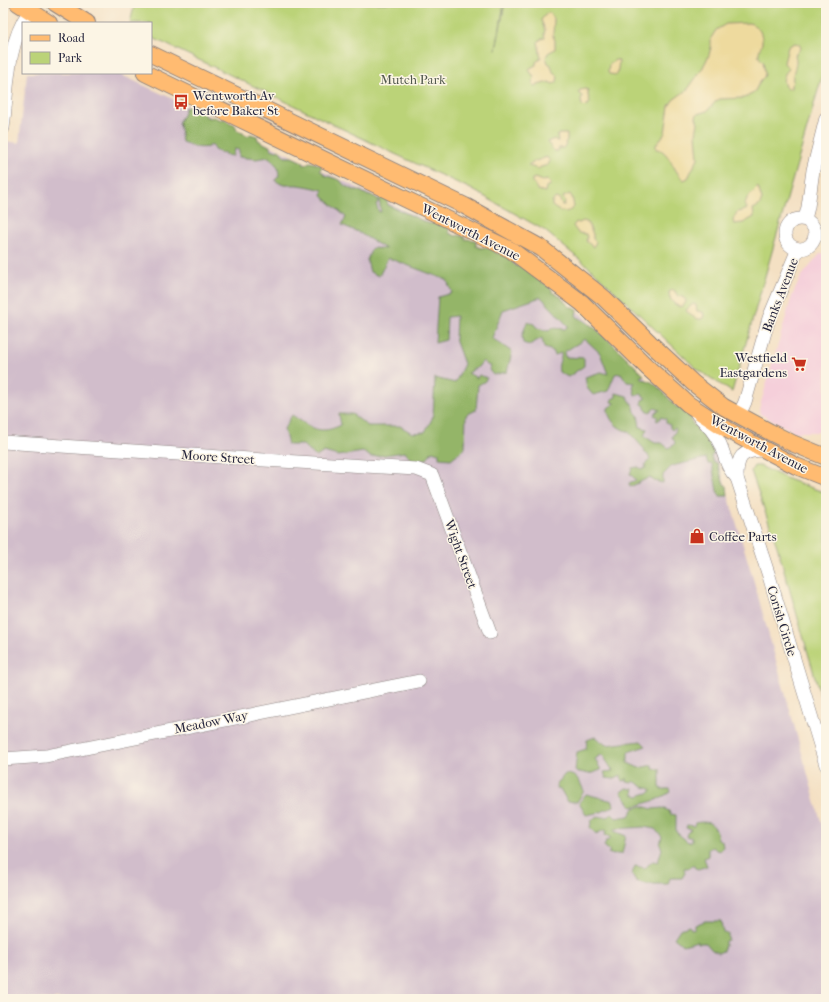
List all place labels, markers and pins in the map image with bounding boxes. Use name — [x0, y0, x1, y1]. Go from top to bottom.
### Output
place label: Wentworth Av before Baker St — [192, 88, 279, 118]
bus stop icon: Wentworth Av before Baker St — [172, 93, 190, 111]
place label: Westfield Eastgardens — [719, 350, 788, 380]
supermarket icon: Westfield Eastgardens — [790, 355, 808, 373]
shop icon: Coffee Parts — [688, 527, 706, 545]
place label: Coffee Parts — [709, 529, 777, 544]

